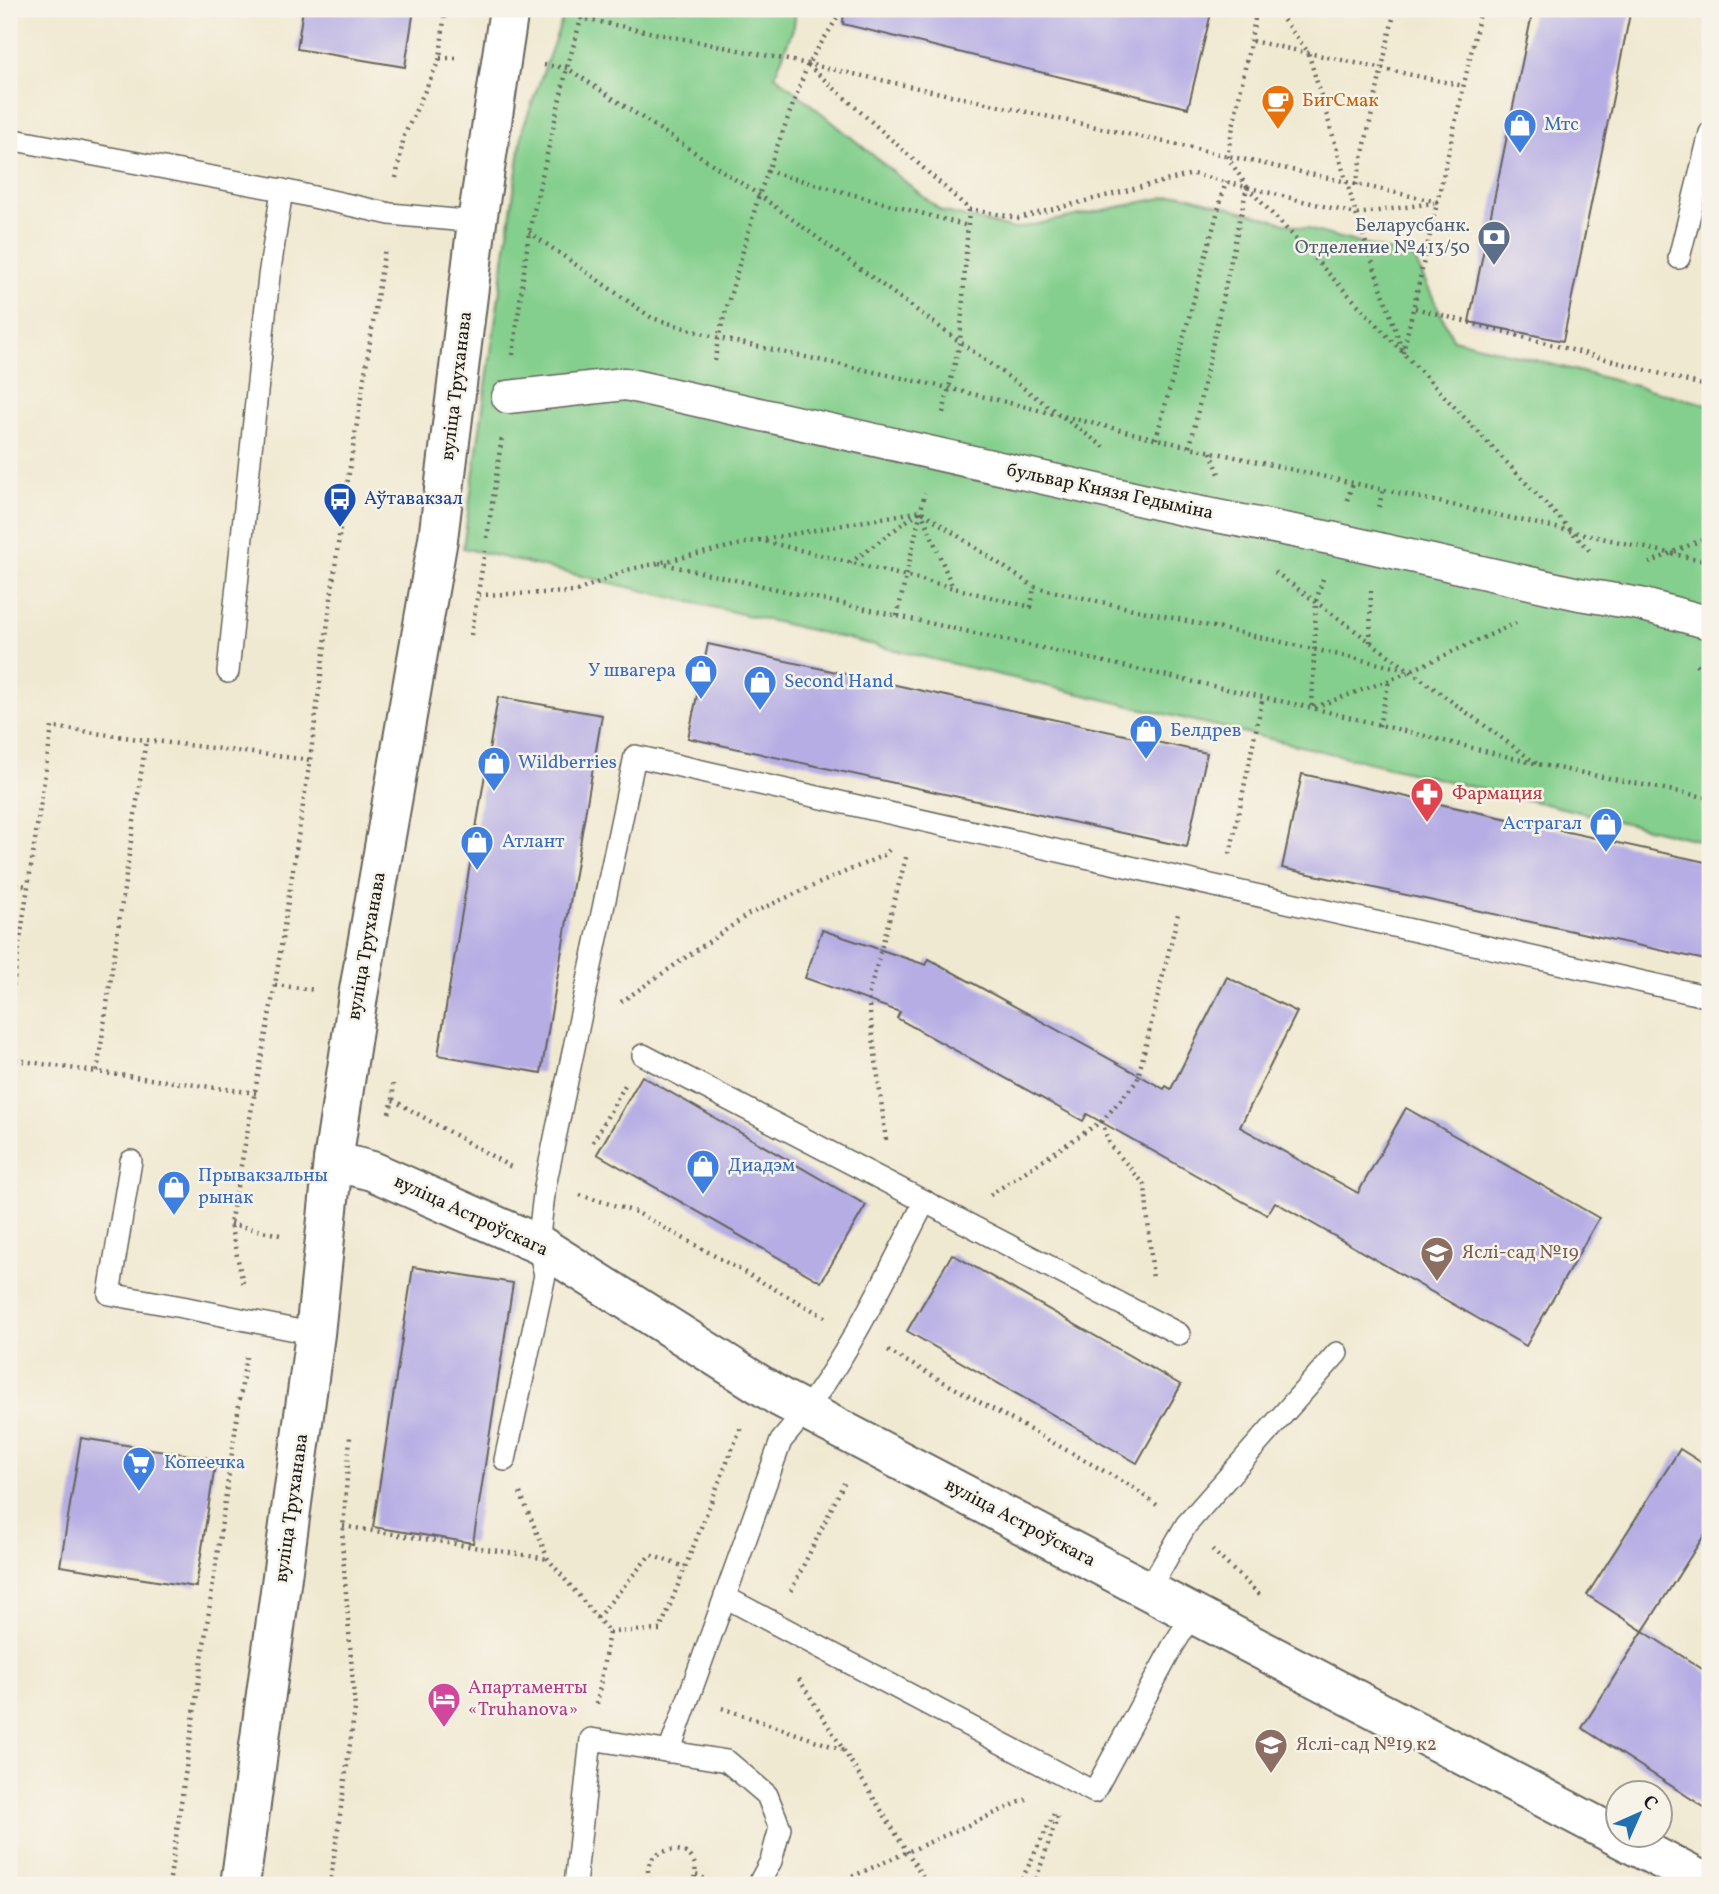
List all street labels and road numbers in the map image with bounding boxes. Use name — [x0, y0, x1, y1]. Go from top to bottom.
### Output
street label: вуліца Труханава — [435, 310, 479, 462]
street label: бульвар Князя Гедыміна — [1004, 457, 1216, 527]
street label: вуліца Труханава — [341, 870, 393, 1022]
street label: вуліца Астроўскага — [390, 1169, 552, 1263]
street label: вуліца Труханава — [269, 1432, 315, 1584]
street label: вуліца Астроўскага — [940, 1472, 1100, 1574]

